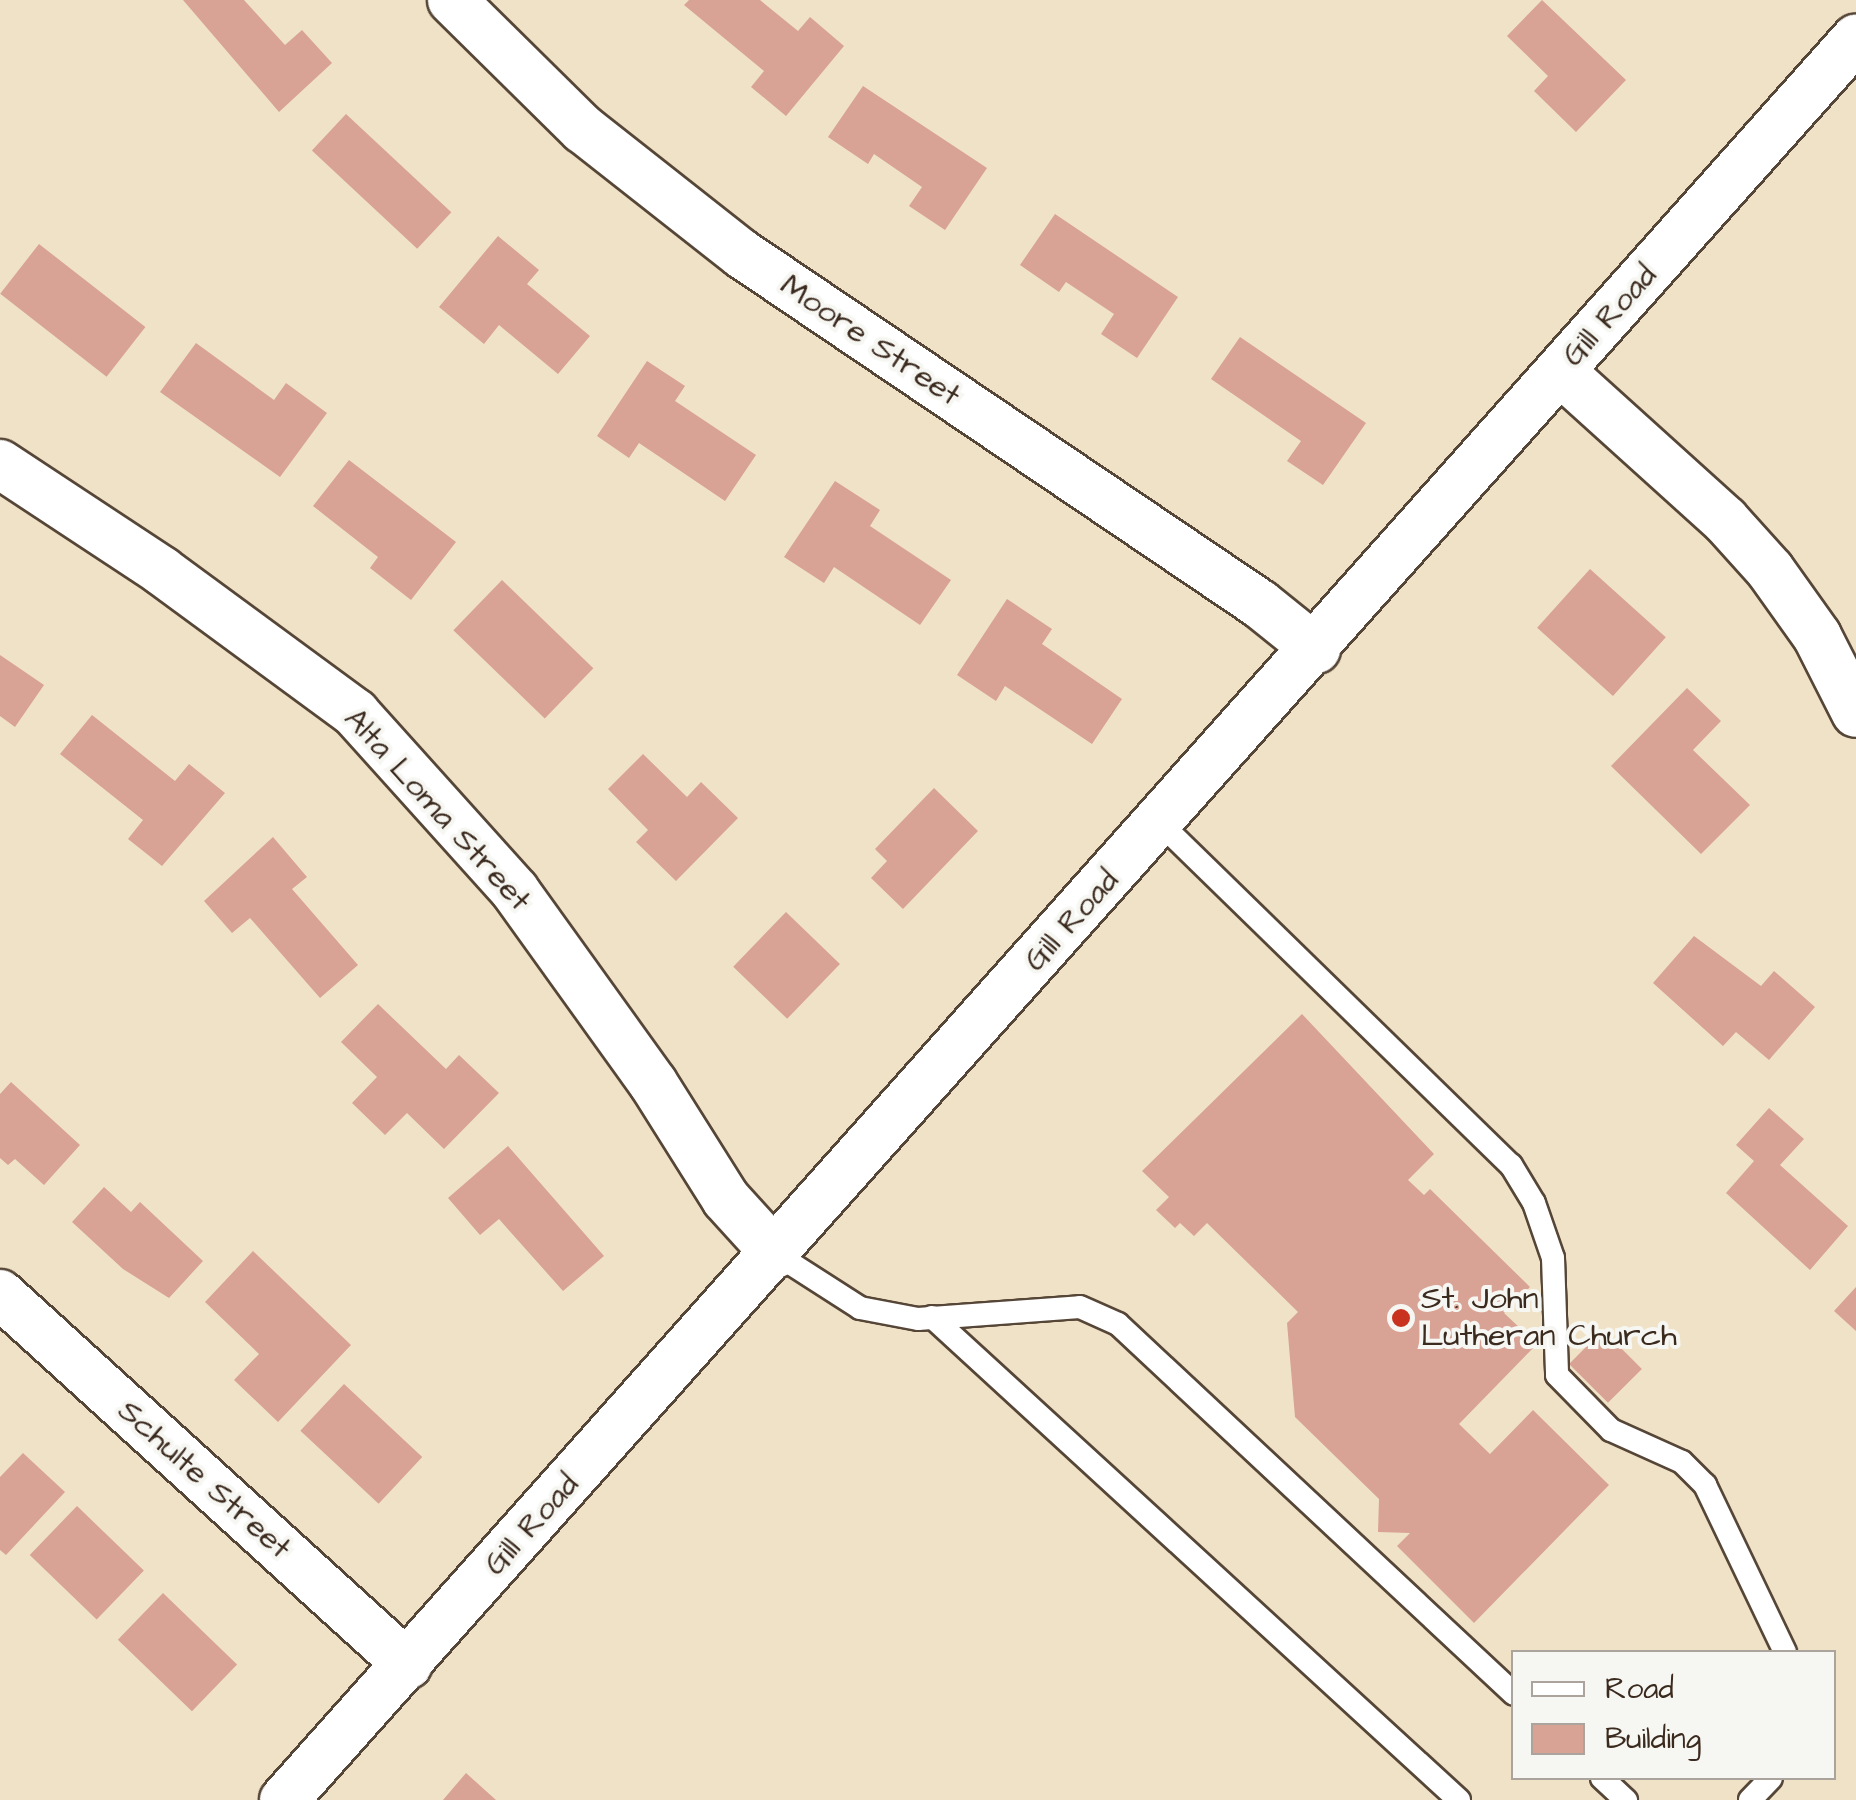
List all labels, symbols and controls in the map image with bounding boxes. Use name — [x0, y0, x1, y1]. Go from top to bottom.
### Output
street label: Gill Road — [1554, 257, 1666, 375]
street label: Moore Street — [773, 267, 967, 415]
street label: Alta Loma Street — [336, 700, 538, 920]
street label: Gill Road — [1016, 862, 1128, 980]
place label: St. John Lutheran Church — [1421, 1281, 1677, 1356]
marker: St. John Lutheran Church — [1390, 1307, 1412, 1329]
street label: Schulte Street — [110, 1392, 298, 1568]
street label: Gill Road — [476, 1466, 588, 1584]
legend — [1511, 1650, 1836, 1780]
text: Road — [1605, 1668, 1674, 1710]
text: Building — [1605, 1718, 1701, 1760]

